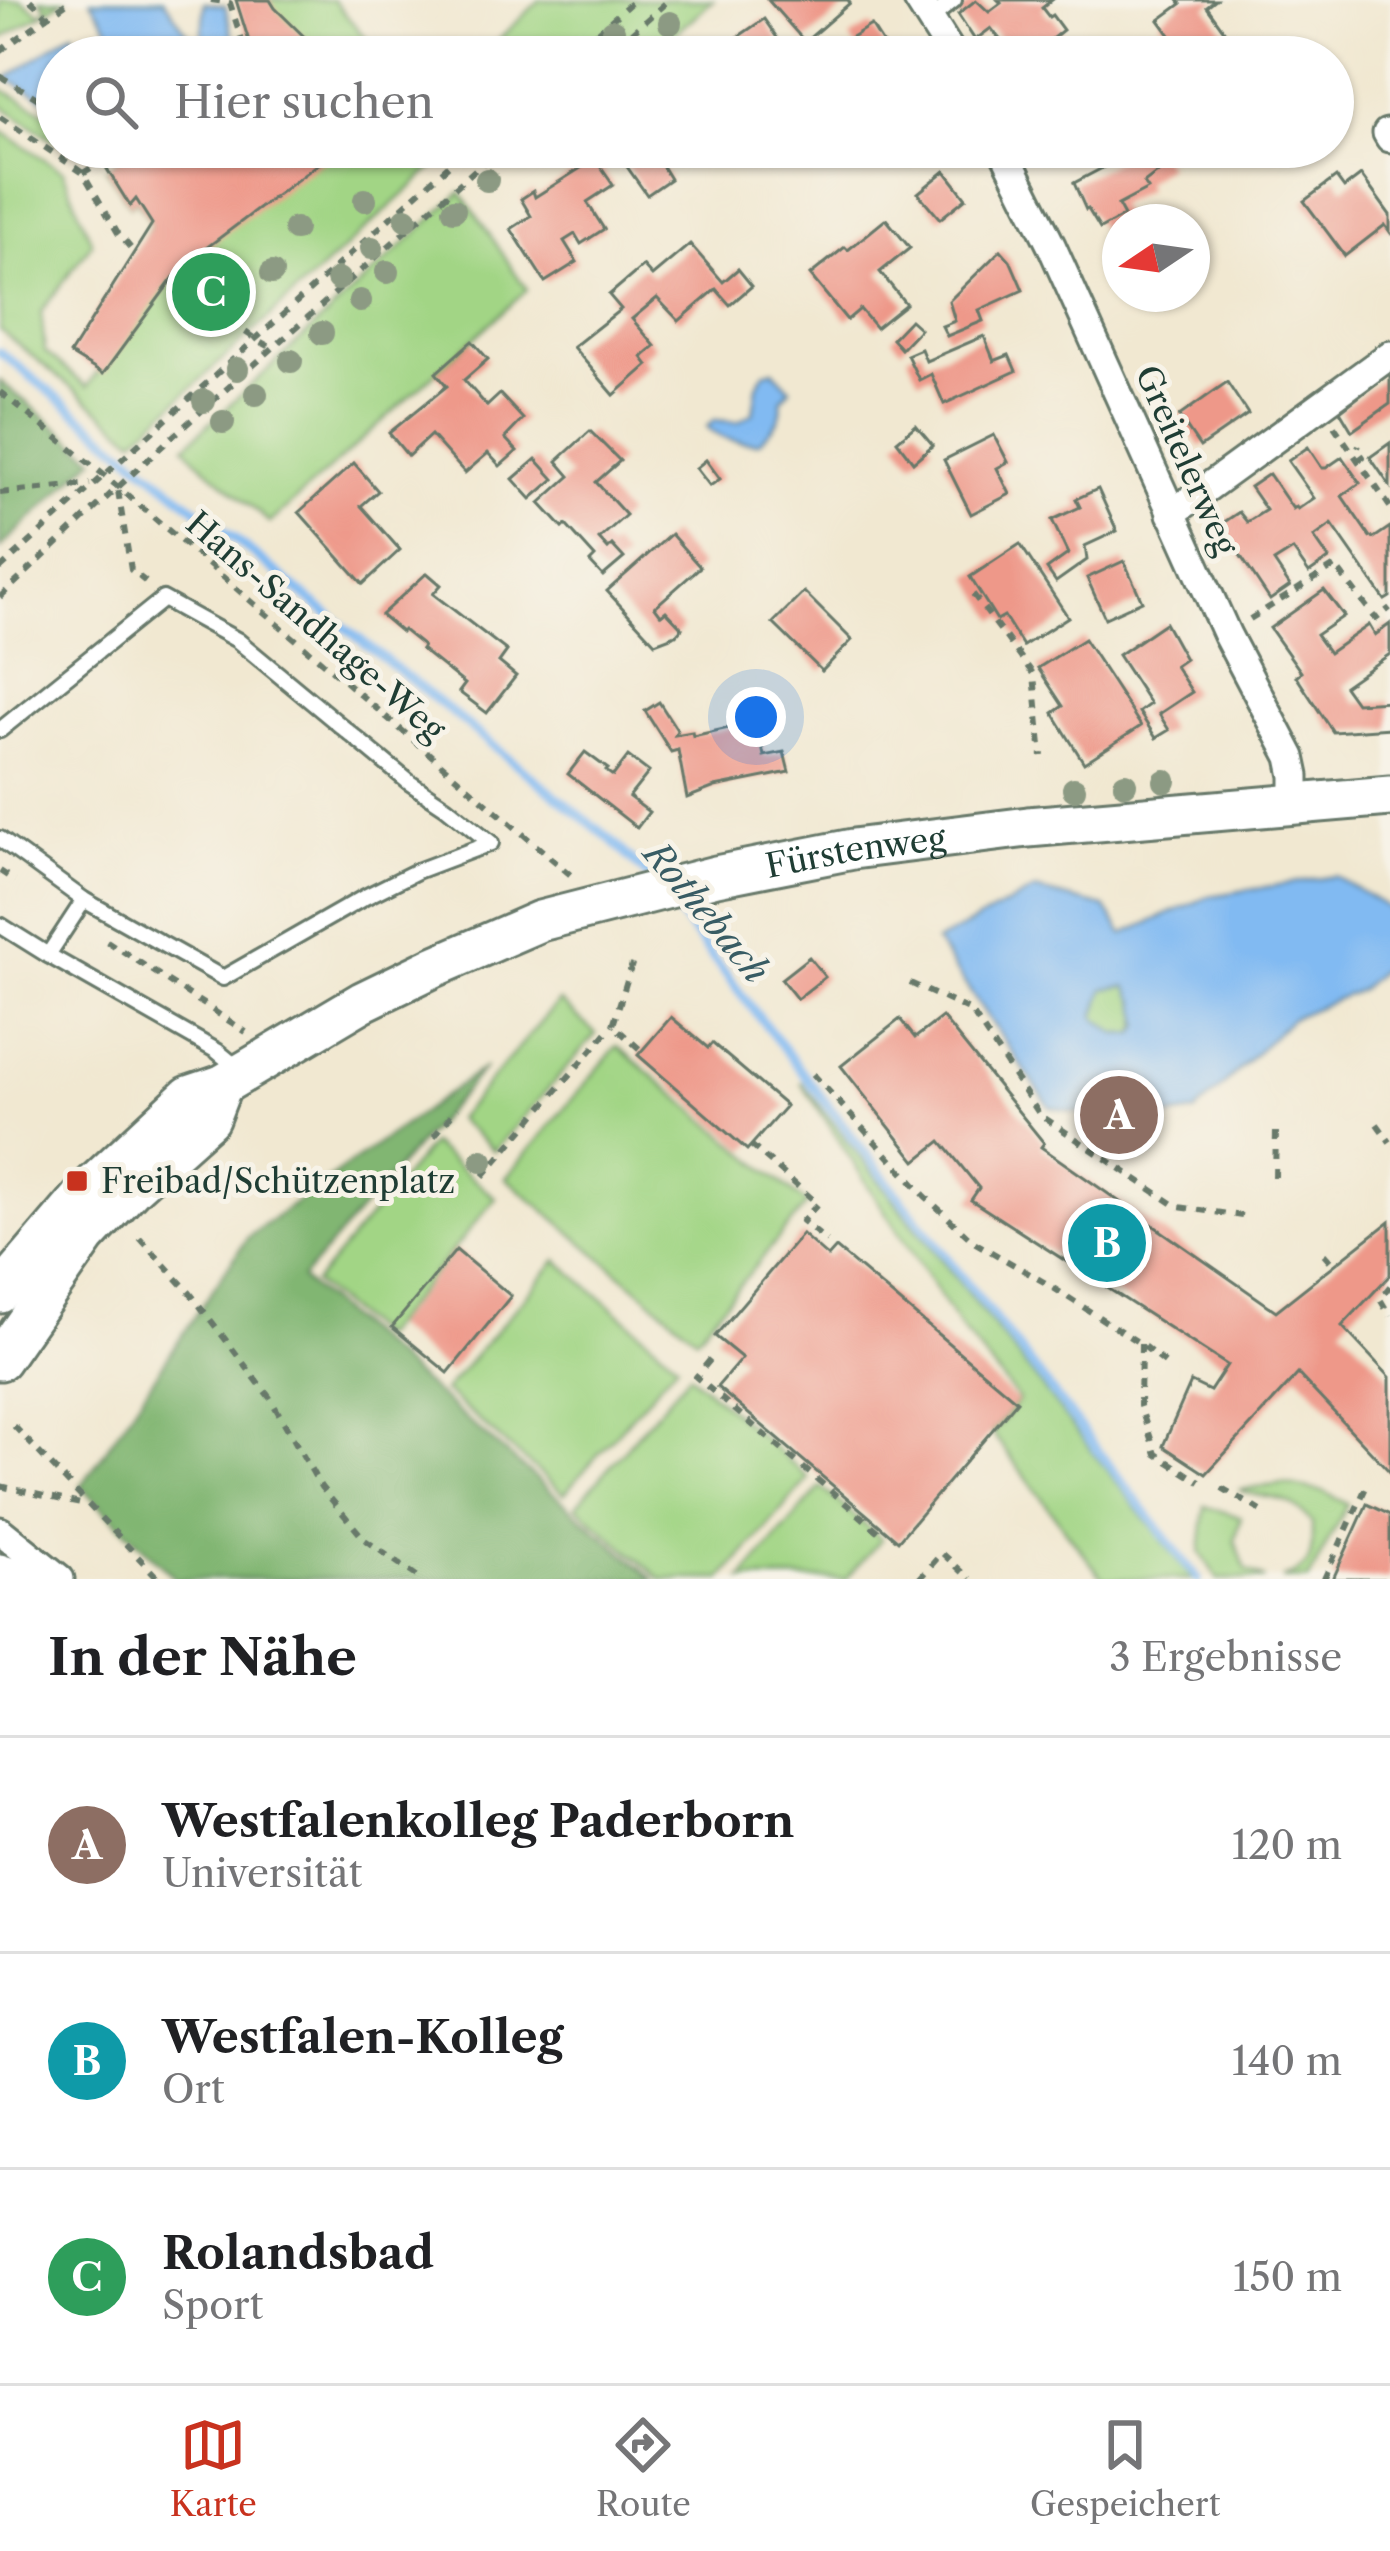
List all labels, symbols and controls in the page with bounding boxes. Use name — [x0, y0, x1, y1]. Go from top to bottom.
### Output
search box — [36, 36, 1354, 168]
icon: search — [78, 69, 144, 135]
text: Hier suchen — [174, 74, 434, 130]
north arrow — [1102, 204, 1210, 312]
pin: C — [172, 247, 250, 337]
street label: Greitelerweg — [1126, 359, 1247, 562]
street label: Hans-Sandhage-Weg — [178, 503, 454, 750]
your location — [726, 687, 786, 747]
street label: Fürstenweg — [762, 817, 948, 887]
water label: Rothebach — [633, 830, 779, 992]
pin: A — [1080, 1070, 1158, 1160]
place label: Freibad/Schützenplatz — [101, 1161, 455, 1202]
marker: Freibad/Schützenplatz — [64, 1168, 90, 1194]
pin: B — [1068, 1198, 1146, 1288]
text: In der Nähe — [48, 1626, 357, 1688]
text: 3 Ergebnisse — [1109, 1633, 1342, 1681]
text: Westfalenkolleg Paderborn — [162, 1793, 794, 1849]
text: A — [72, 1821, 102, 1869]
text: 120 m — [1232, 1821, 1342, 1869]
text: Universität — [162, 1849, 362, 1897]
text: Westfalen-Kolleg — [162, 2009, 563, 2065]
text: B — [73, 2037, 102, 2085]
text: 140 m — [1232, 2037, 1342, 2085]
text: Ort — [162, 2065, 225, 2113]
text: Rolandsbad — [162, 2225, 434, 2281]
text: C — [71, 2253, 103, 2301]
text: 150 m — [1233, 2253, 1342, 2301]
text: Sport — [162, 2281, 263, 2329]
tab: Karte — [170, 2412, 257, 2525]
tab: Route — [596, 2412, 691, 2525]
tab: Gespeichert — [1030, 2412, 1220, 2525]

